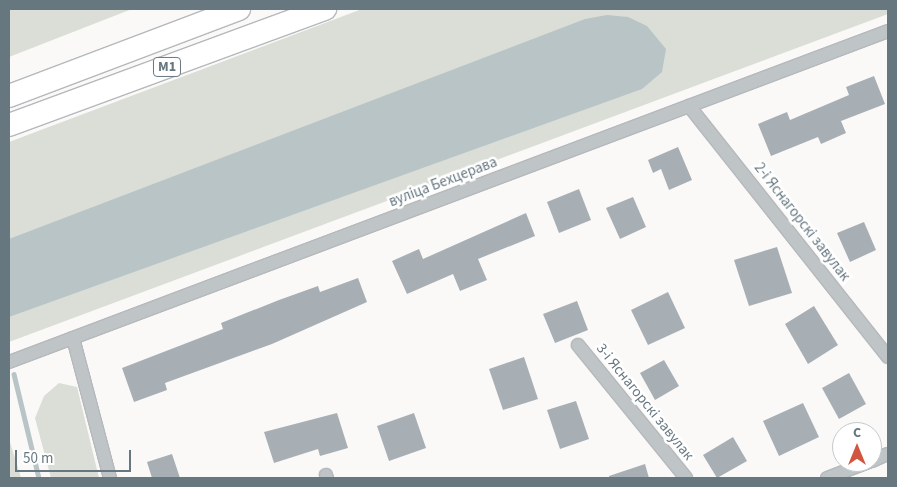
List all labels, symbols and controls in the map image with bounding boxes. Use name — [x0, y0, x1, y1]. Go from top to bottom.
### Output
road number: М1 — [152, 56, 182, 78]
street label: вуліца Бехцерава — [386, 153, 500, 211]
street label: 2-і Яснагорскі завулак — [750, 159, 854, 285]
street label: 3-і Яснагорскі завулак — [592, 340, 698, 464]
north arrow — [832, 422, 882, 472]
text: С — [853, 423, 861, 443]
scale bar — [18, 440, 134, 472]
text: 50 m — [23, 448, 53, 469]

